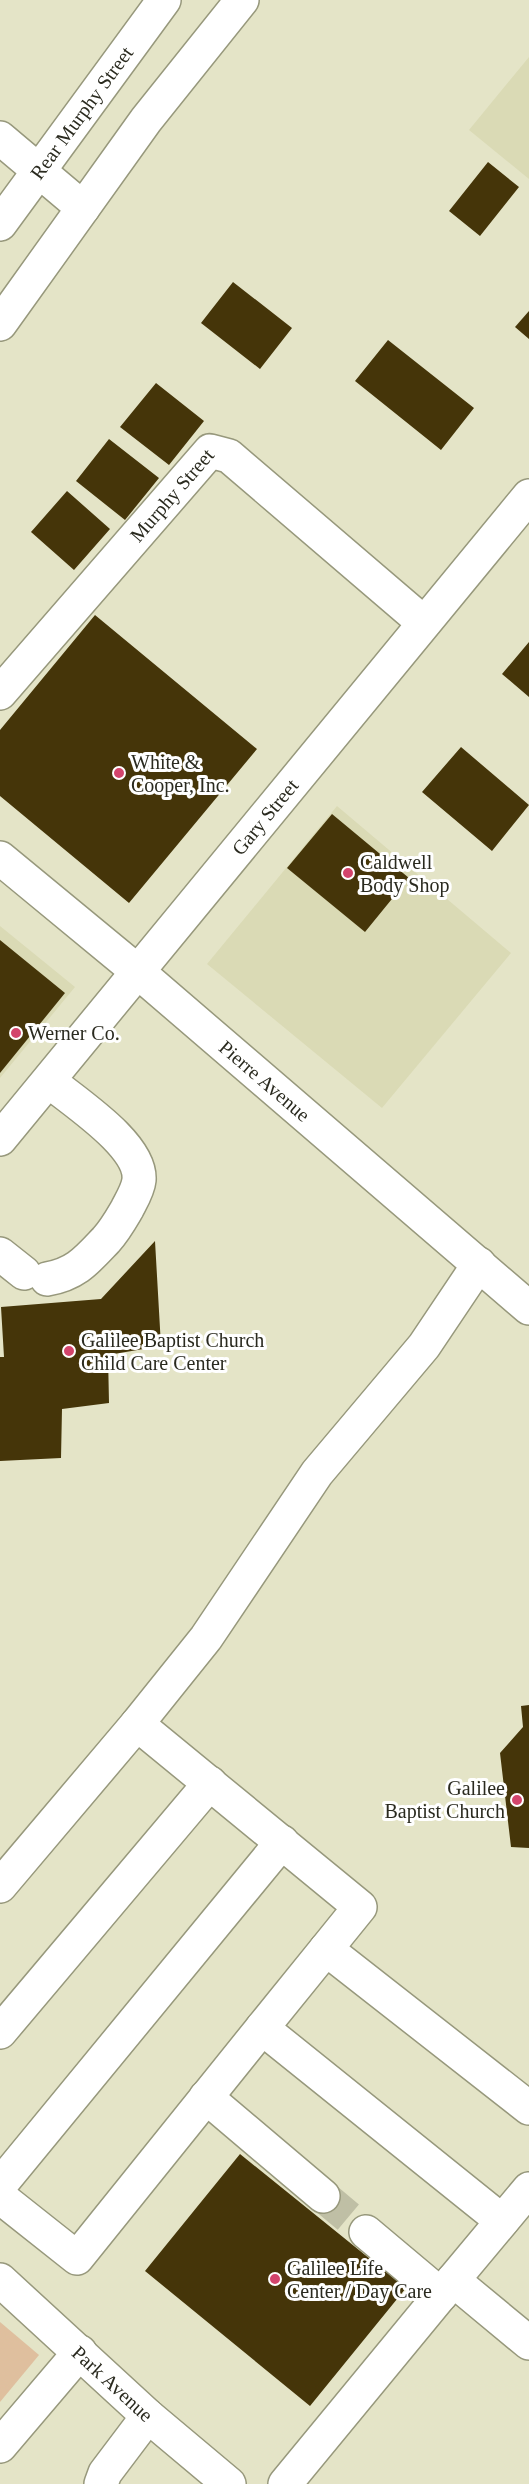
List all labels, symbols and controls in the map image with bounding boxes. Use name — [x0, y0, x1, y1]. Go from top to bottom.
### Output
street label: Rear Murphy Street — [26, 42, 138, 183]
street label: Murphy Street — [125, 444, 218, 546]
place label: White & Cooper, Inc. — [131, 751, 230, 797]
marker: White & Cooper, Inc. — [112, 766, 126, 780]
street label: Gary Street — [227, 774, 303, 859]
place label: Caldwell Body Shop — [360, 851, 449, 897]
marker: Caldwell Body Shop — [341, 866, 355, 880]
place label: Werner Co. — [28, 1022, 120, 1044]
marker: Werner Co. — [9, 1026, 23, 1040]
street label: Pierre Avenue — [215, 1036, 315, 1126]
place label: Galilee Baptist Church Child Care Center — [81, 1329, 264, 1374]
marker: Galilee Baptist Church Child Care Center — [62, 1344, 76, 1358]
place label: Galilee Baptist Church — [384, 1777, 505, 1823]
marker: Galilee Baptist Church — [510, 1793, 524, 1807]
place label: Galilee Life Center / Day Care — [287, 2257, 432, 2303]
marker: Galilee Life Center / Day Care — [268, 2272, 282, 2286]
street label: Park Avenue — [68, 2341, 157, 2426]

